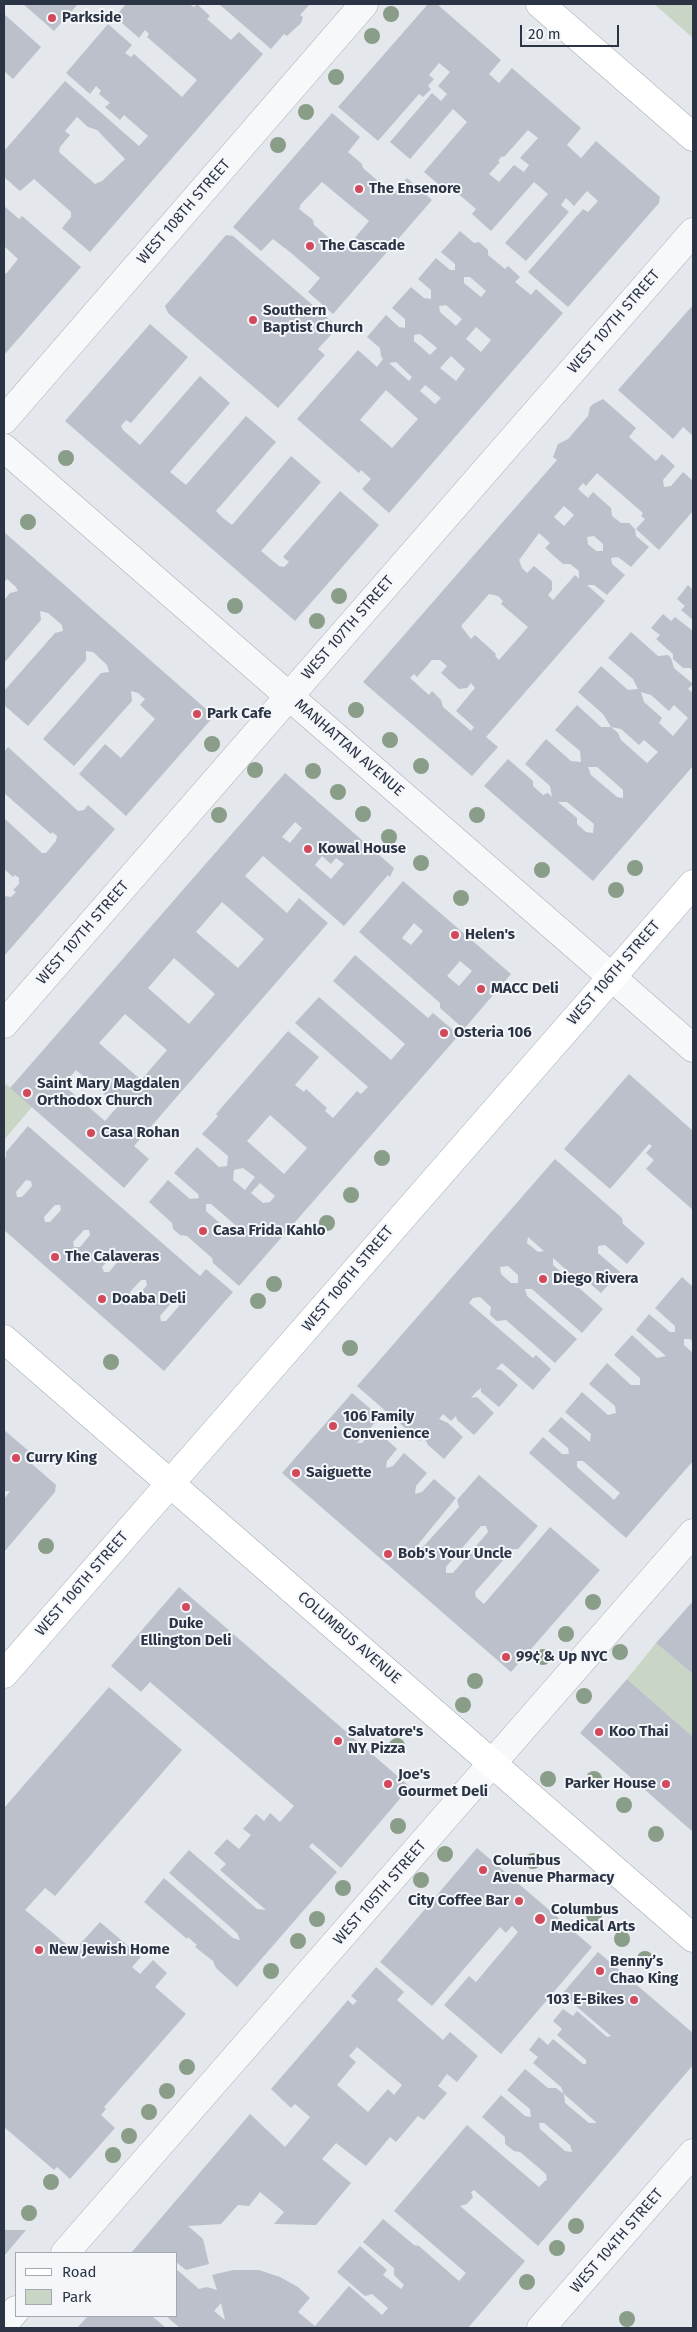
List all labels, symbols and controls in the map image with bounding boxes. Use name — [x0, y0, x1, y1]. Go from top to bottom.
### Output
place label: Parkside — [62, 9, 121, 27]
marker: Parkside — [46, 12, 58, 24]
scale bar — [522, 15, 621, 47]
text: 20 m — [528, 25, 561, 43]
street label: WEST 108TH STREET — [134, 156, 234, 268]
place label: The Ensenore — [369, 180, 461, 198]
marker: The Ensenore — [353, 183, 365, 195]
place label: The Cascade — [320, 237, 405, 255]
marker: The Cascade — [304, 240, 316, 252]
street label: WEST 107TH STREET — [564, 266, 664, 378]
place label: Southern Baptist Church — [263, 302, 363, 337]
marker: Southern Baptist Church — [247, 314, 259, 326]
street label: WEST 107TH STREET — [298, 572, 398, 684]
street label: MANHATTAN AVENUE — [291, 696, 407, 800]
place label: Park Cafe — [207, 705, 271, 723]
marker: Park Cafe — [191, 708, 203, 720]
place label: Kowal House — [318, 840, 406, 858]
marker: Kowal House — [302, 843, 314, 855]
street label: WEST 107TH STREET — [33, 877, 133, 989]
street label: WEST 106TH STREET — [564, 917, 664, 1029]
place label: Helen's — [465, 926, 515, 944]
marker: Helen's — [449, 929, 461, 941]
place label: MACC Deli — [491, 980, 559, 998]
marker: MACC Deli — [475, 983, 487, 995]
place label: Osteria 106 — [454, 1024, 532, 1042]
marker: Osteria 106 — [438, 1027, 450, 1039]
place label: Saint Mary Magdalen Orthodox Church — [37, 1075, 180, 1110]
marker: Saint Mary Magdalen Orthodox Church — [21, 1087, 33, 1099]
place label: Casa Rohan — [101, 1124, 180, 1142]
marker: Casa Rohan — [85, 1127, 97, 1139]
place label: Casa Frida Kahlo — [213, 1222, 326, 1240]
street label: WEST 106TH STREET — [299, 1223, 397, 1335]
marker: Casa Frida Kahlo — [197, 1225, 209, 1237]
place label: The Calaveras — [65, 1248, 159, 1266]
marker: The Calaveras — [49, 1251, 61, 1263]
place label: Diego Rivera — [553, 1270, 639, 1288]
marker: Diego Rivera — [537, 1273, 549, 1285]
place label: Doaba Deli — [112, 1290, 186, 1308]
marker: Doaba Deli — [96, 1293, 108, 1305]
place label: 106 Family Convenience — [343, 1408, 429, 1443]
marker: 106 Family Convenience — [327, 1420, 339, 1432]
place label: Curry King — [26, 1449, 97, 1467]
marker: Curry King — [10, 1452, 22, 1464]
place label: Saiguette — [306, 1464, 372, 1482]
marker: Saiguette — [290, 1467, 302, 1479]
street label: WEST 106TH STREET — [32, 1528, 132, 1640]
place label: Bob's Your Uncle — [398, 1545, 512, 1563]
marker: Bob's Your Uncle — [382, 1548, 394, 1560]
street label: COLUMBUS AVENUE — [294, 1588, 404, 1688]
marker: Duke Ellington Deli — [180, 1601, 192, 1613]
place label: Duke Ellington Deli — [140, 1615, 232, 1650]
place label: 99¢ & Up NYC — [516, 1648, 608, 1666]
marker: 99¢ & Up NYC — [500, 1651, 512, 1663]
place label: Salvatore's NY Pizza — [348, 1723, 423, 1758]
place label: Koo Thai — [609, 1723, 669, 1741]
marker: Koo Thai — [593, 1726, 605, 1738]
marker: Salvatore's NY Pizza — [332, 1735, 344, 1747]
place label: Joe's Gourmet Deli — [398, 1766, 488, 1801]
place label: Parker House — [565, 1775, 656, 1793]
marker: Joe's Gourmet Deli — [382, 1778, 394, 1790]
marker: Parker House — [660, 1778, 672, 1790]
street label: WEST 105TH STREET — [330, 1837, 430, 1949]
place label: Columbus Avenue Pharmacy — [493, 1852, 614, 1887]
marker: Columbus Avenue Pharmacy — [477, 1864, 489, 1876]
place label: City Coffee Bar — [408, 1892, 509, 1910]
marker: City Coffee Bar — [513, 1895, 525, 1907]
place label: Columbus Medical Arts — [551, 1901, 635, 1936]
marker: Columbus Medical Arts — [533, 1912, 547, 1926]
place label: New Jewish Home — [49, 1941, 170, 1959]
marker: New Jewish Home — [33, 1944, 45, 1956]
place label: Benny’s Chao King — [610, 1953, 678, 1988]
marker: Benny’s Chao King — [594, 1965, 606, 1977]
place label: 103 E-Bikes — [546, 1991, 624, 2009]
marker: 103 E-Bikes — [628, 1994, 640, 2006]
street label: WEST 104TH STREET — [567, 2185, 667, 2297]
legend — [15, 2252, 178, 2317]
text: Road — [62, 2263, 97, 2281]
text: Park — [62, 2288, 92, 2306]

